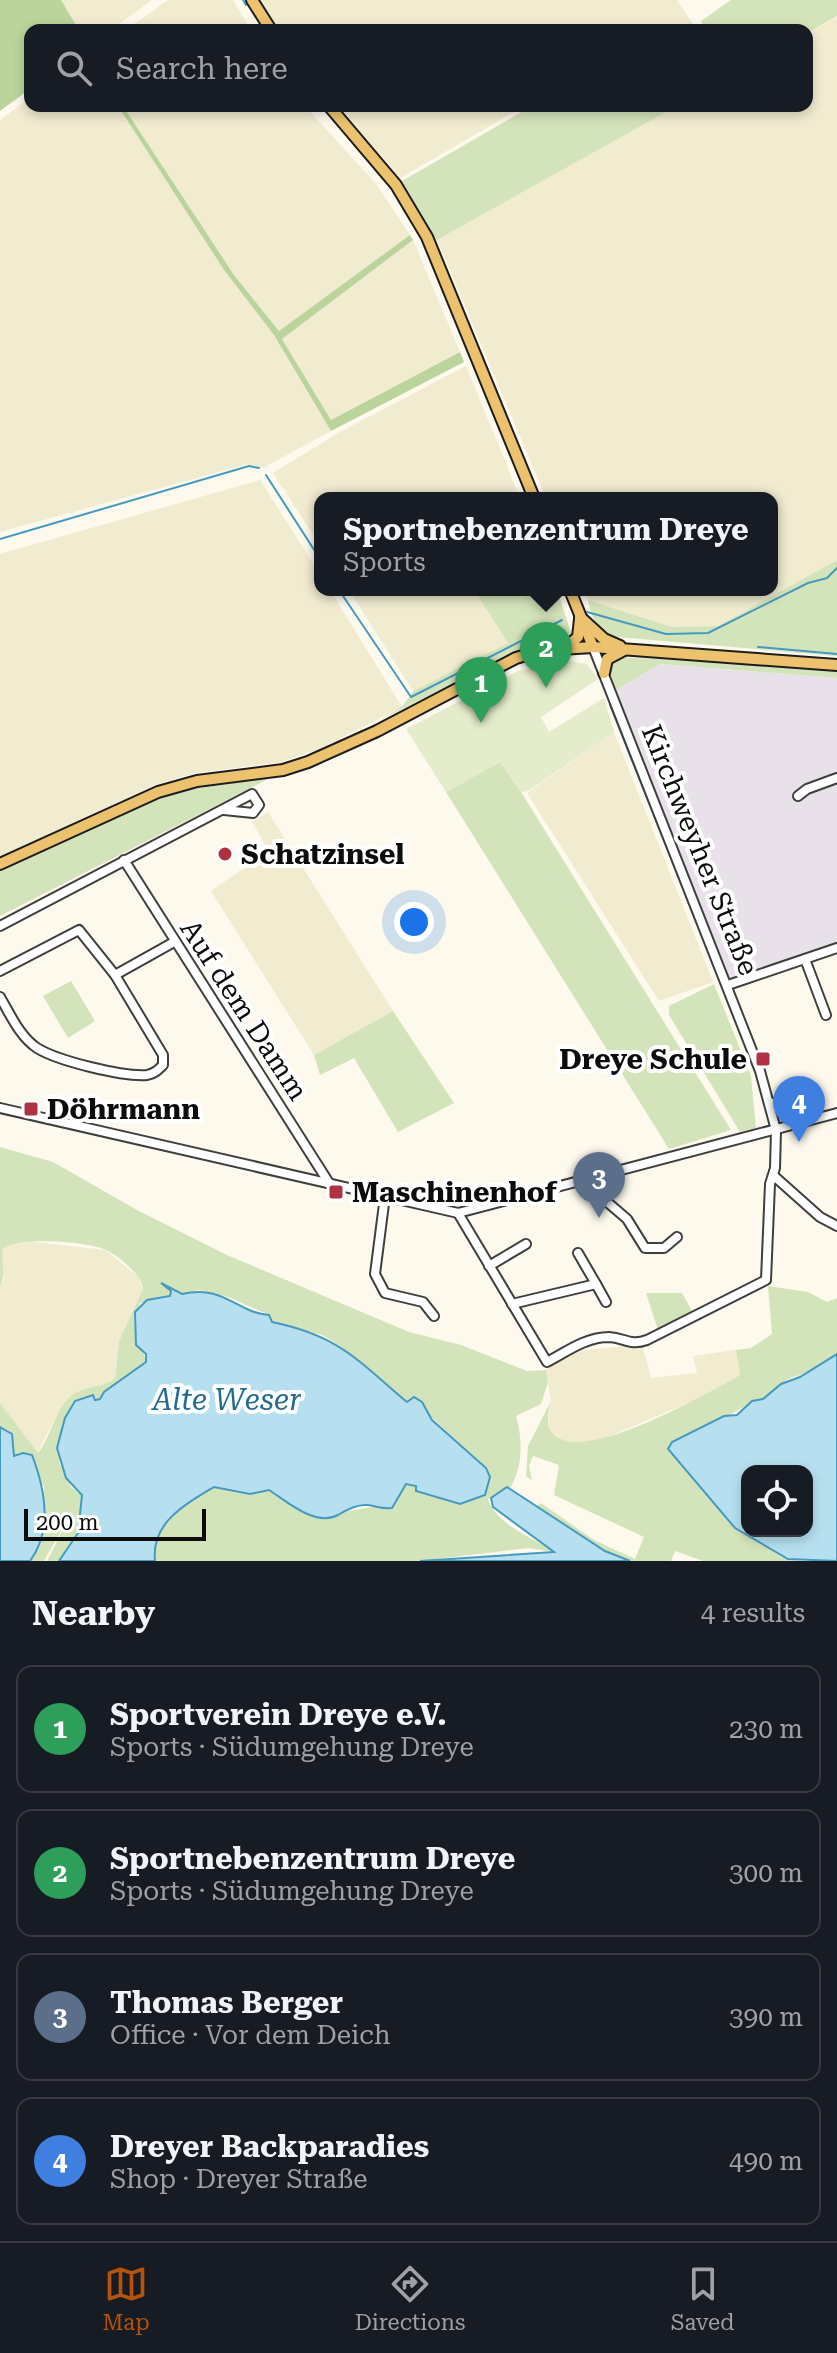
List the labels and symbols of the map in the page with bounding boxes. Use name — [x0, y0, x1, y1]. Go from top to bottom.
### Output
pin: 2 — [520, 622, 572, 688]
pin: 1 — [455, 657, 507, 723]
street label: Kirchweyher Straße — [635, 720, 765, 980]
place label: Schatzinsel — [241, 838, 404, 871]
marker: Schatzinsel — [216, 845, 234, 863]
your location — [394, 902, 434, 942]
street label: Auf dem Damm — [173, 914, 315, 1106]
place label: Dreye Schule — [559, 1043, 747, 1076]
marker: Dreye Schule — [754, 1050, 772, 1068]
pin: 4 — [773, 1076, 825, 1142]
place label: Döhrmann — [47, 1093, 200, 1126]
marker: Döhrmann — [22, 1100, 40, 1118]
pin: 3 — [573, 1152, 625, 1218]
place label: Maschinenhof — [352, 1176, 558, 1209]
marker: Maschinenhof — [327, 1183, 345, 1201]
water label: Alte Weser — [150, 1382, 302, 1417]
scale bar — [24, 1505, 206, 1541]

